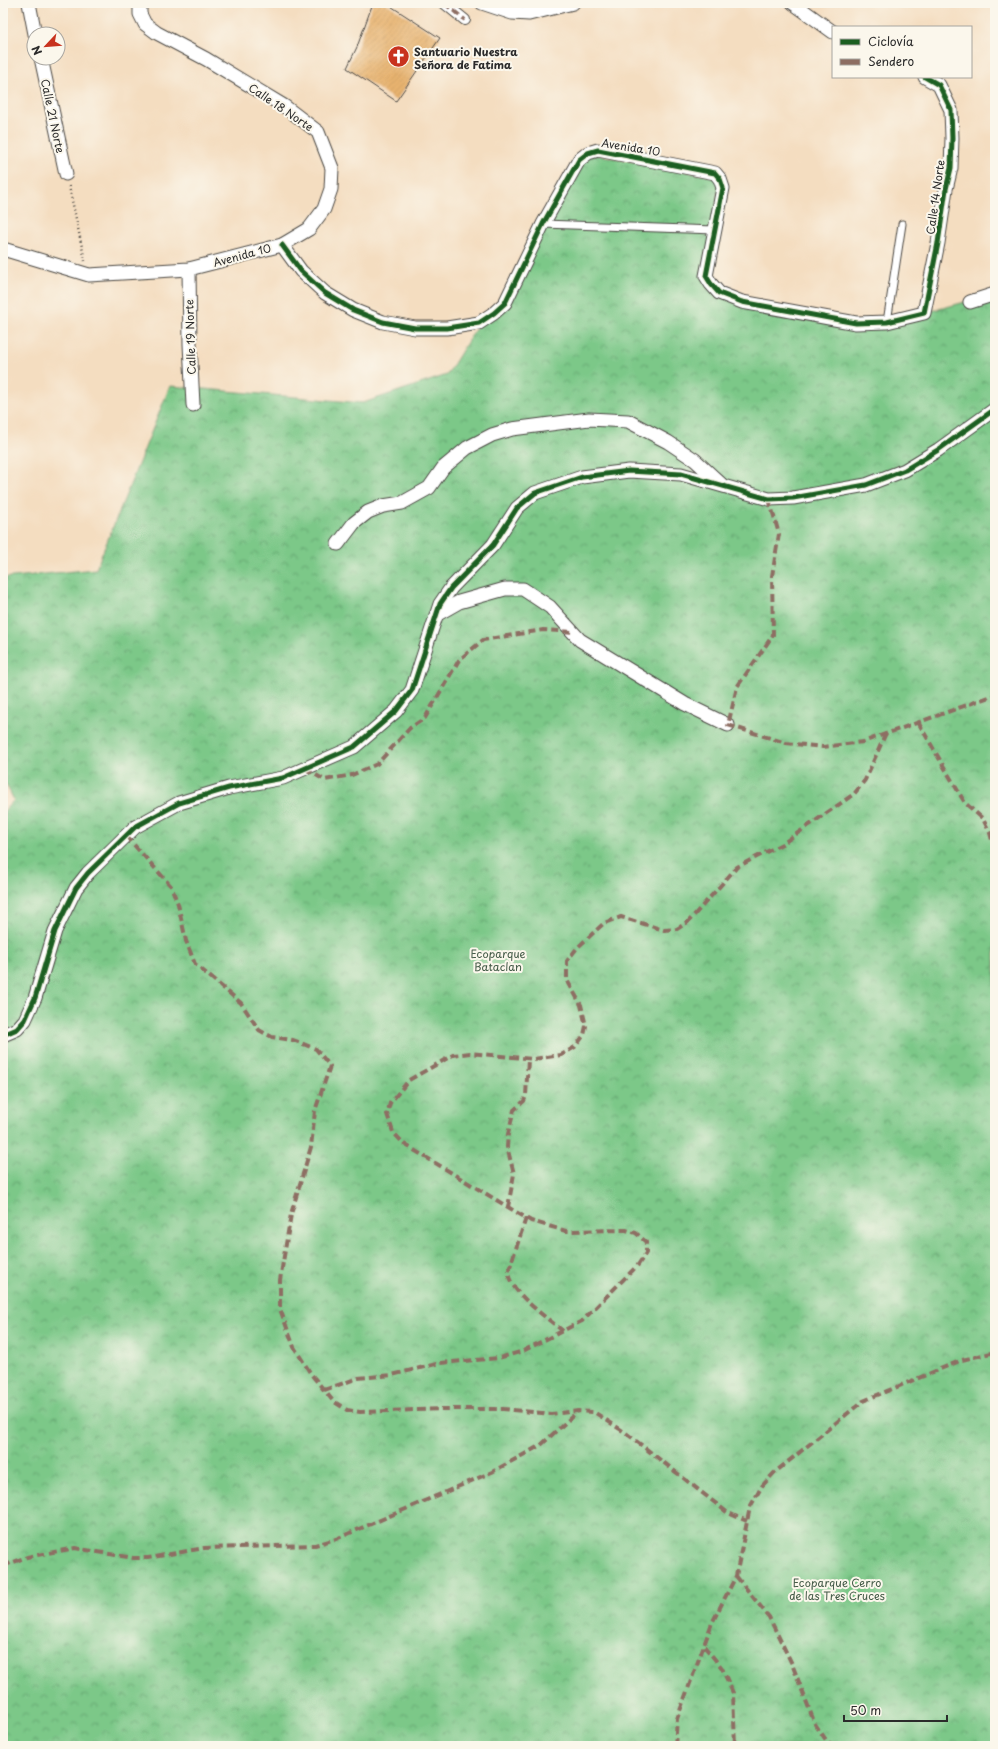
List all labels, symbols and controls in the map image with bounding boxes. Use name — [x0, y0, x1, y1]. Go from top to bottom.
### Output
north arrow — [26, 26, 66, 66]
legend — [832, 26, 972, 78]
text: Ciclovía — [868, 32, 914, 50]
text: N — [27, 43, 46, 58]
place label: Santuario Nuestra Señora de Fatima — [414, 43, 518, 73]
church icon: Santuario Nuestra Señora de Fatima — [386, 44, 412, 70]
text: Sendero — [868, 52, 915, 70]
street label: Calle 21 Norte — [37, 77, 69, 155]
street label: Calle 18 Norte — [245, 79, 317, 135]
street label: Avenida 10 — [600, 134, 662, 160]
street label: Calle 14 Norte — [921, 158, 949, 235]
street label: Avenida 10 — [211, 239, 273, 271]
street label: Calle 19 Norte — [180, 299, 200, 375]
park label: Ecoparque Bataclan — [470, 945, 526, 975]
park label: Ecoparque Cerro de las Tres Cruces — [789, 1574, 885, 1604]
scale bar — [844, 1697, 947, 1723]
text: 50 m — [850, 1701, 881, 1719]

